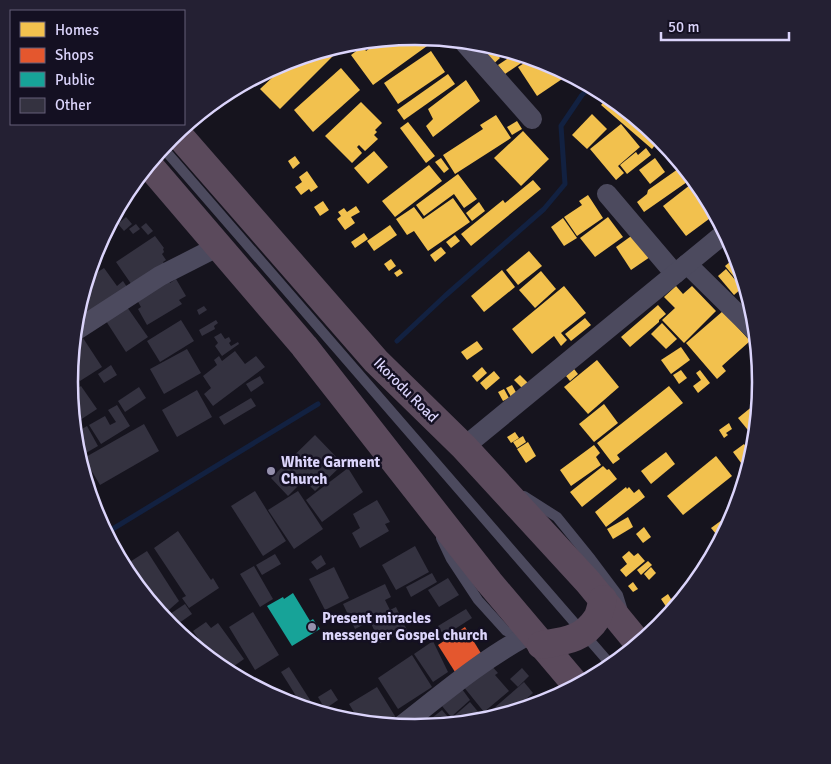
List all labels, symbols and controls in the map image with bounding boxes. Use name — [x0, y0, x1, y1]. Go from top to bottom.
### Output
legend — [10, 10, 185, 125]
scale bar — [661, 10, 788, 42]
text: 50 m — [668, 18, 699, 36]
text: Homes — [55, 21, 99, 39]
text: Shops — [55, 46, 94, 64]
text: Public — [55, 71, 95, 89]
text: Other — [55, 96, 92, 114]
street label: Ikorodu Road — [370, 354, 442, 426]
place label: White Garment Church — [281, 453, 381, 488]
marker: White Garment Church — [265, 465, 277, 477]
place label: Present miracles messenger Gospel church — [322, 609, 488, 644]
marker: Present miracles messenger Gospel church — [306, 621, 318, 633]

